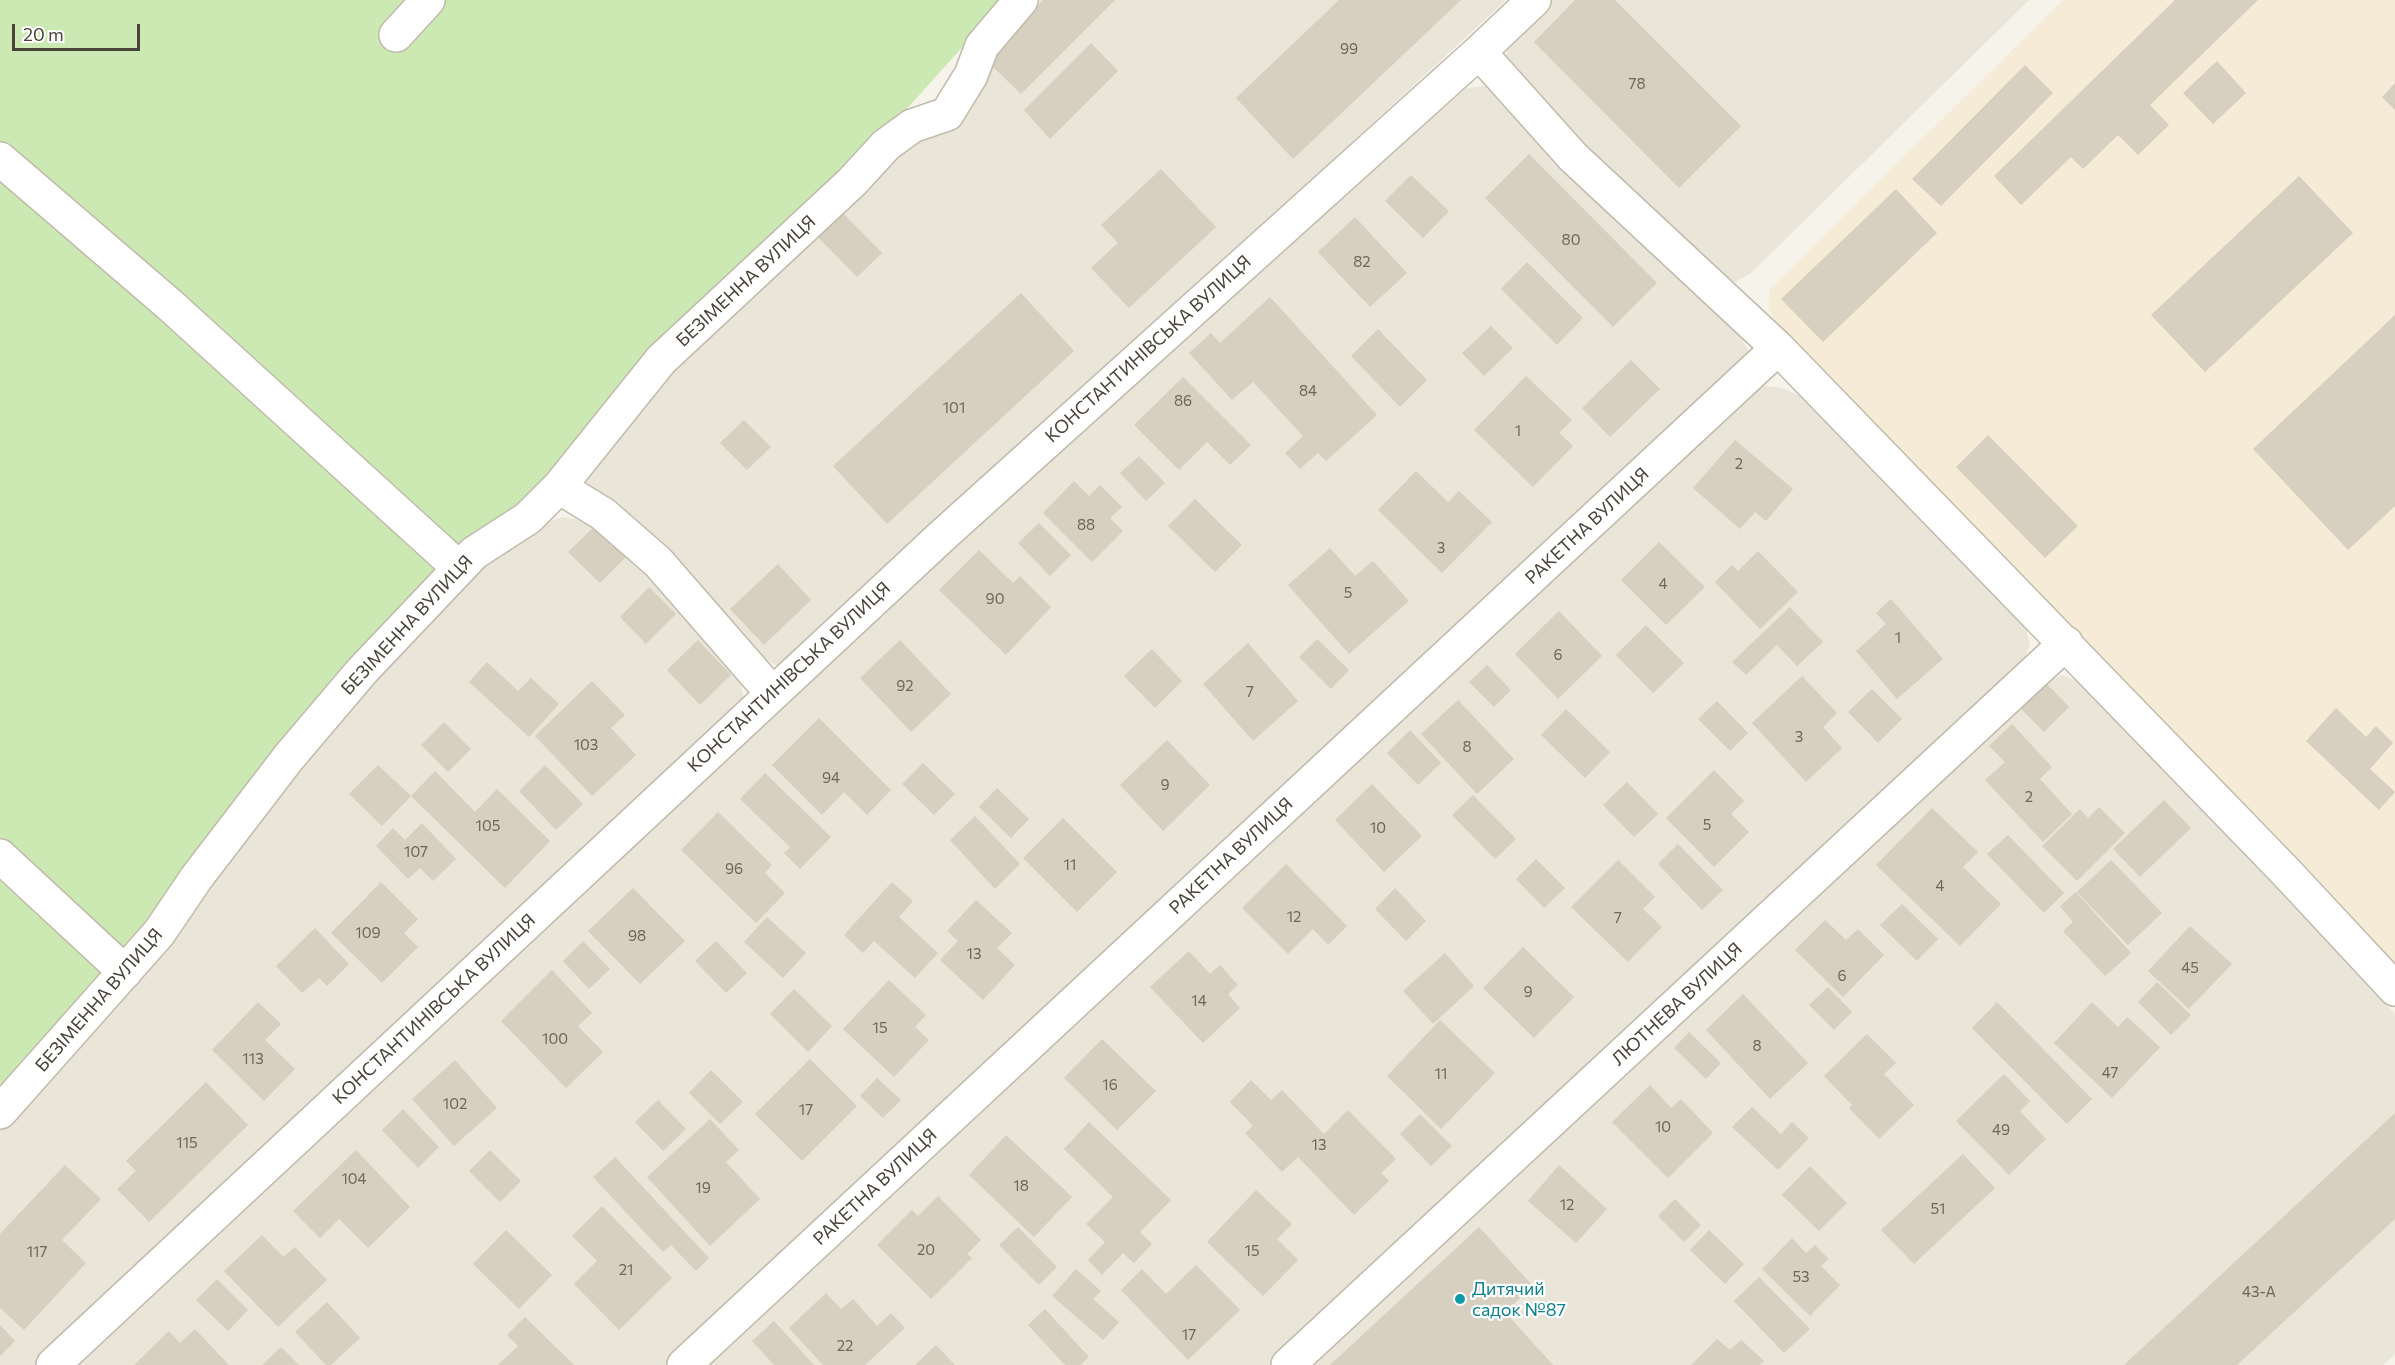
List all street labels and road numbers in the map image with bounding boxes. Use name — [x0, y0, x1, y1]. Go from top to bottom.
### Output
street label: БЕЗІМЕННА ВУЛИЦЯ — [672, 211, 820, 351]
street label: КОНСТАНТИНІВСЬКА ВУЛИЦЯ — [1041, 251, 1255, 447]
street label: РАКЕТНА ВУЛИЦЯ — [1521, 463, 1653, 589]
street label: БЕЗІМЕННА ВУЛИЦЯ — [337, 551, 477, 699]
street label: КОНСТАНТИНІВСЬКА ВУЛИЦЯ — [683, 577, 895, 777]
street label: РАКЕТНА ВУЛИЦЯ — [1165, 793, 1297, 919]
street label: КОНСТАНТИНІВСЬКА ВУЛИЦЯ — [328, 909, 540, 1109]
street label: БЕЗІМЕННА ВУЛИЦЯ — [31, 924, 167, 1076]
street label: ЛЮТНЕВА ВУЛИЦЯ — [1607, 938, 1747, 1070]
street label: РАКЕТНА ВУЛИЦЯ — [809, 1124, 941, 1250]

